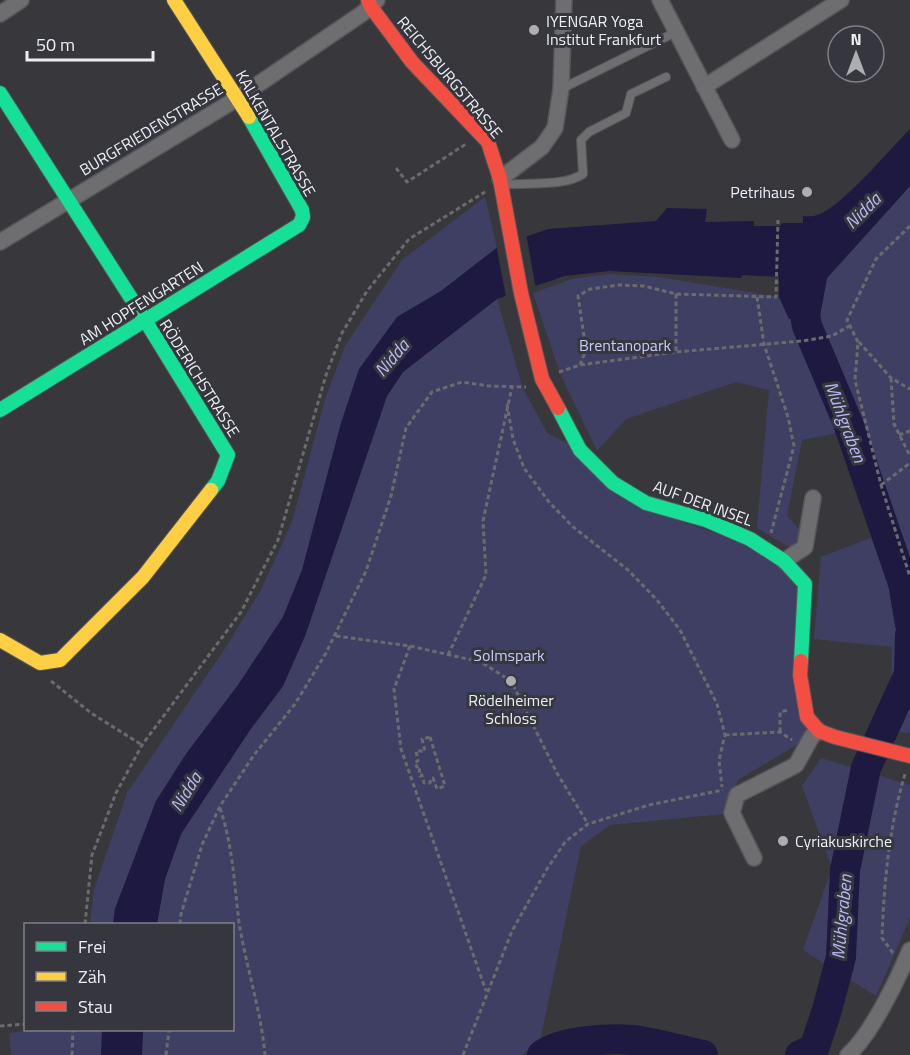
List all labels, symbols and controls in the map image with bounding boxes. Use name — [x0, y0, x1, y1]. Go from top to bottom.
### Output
place label: IYENGAR Yoga Institut Frankfurt — [546, 9, 662, 51]
street label: REICHSBURGSTRASSE — [392, 11, 509, 143]
marker: IYENGAR Yoga Institut Frankfurt — [527, 23, 541, 37]
scale bar — [27, 24, 153, 62]
north arrow — [826, 24, 886, 84]
text: N — [850, 27, 862, 51]
text: 50 m — [36, 31, 75, 58]
street label: KALKENTALSTRASSE — [230, 65, 322, 201]
street label: BURGFRIEDENSTRASSE — [75, 77, 227, 181]
place label: Petrihaus — [730, 180, 795, 204]
marker: Petrihaus — [800, 185, 814, 199]
water label: Nidda — [838, 186, 888, 235]
street label: AM HOPFENGARTEN — [74, 255, 208, 351]
street label: RÖDERICHSTRASSE — [154, 314, 246, 442]
water label: Nidda — [368, 332, 416, 382]
park label: Brentanopark — [579, 333, 671, 357]
water label: Mühlgraben — [818, 377, 874, 467]
street label: AUF DER INSEL — [650, 474, 756, 532]
park label: Solmspark — [473, 643, 545, 667]
marker: Rödelheimer Schloss — [504, 674, 518, 688]
place label: Rödelheimer Schloss — [468, 688, 554, 730]
water label: Nidda — [163, 766, 209, 817]
place label: Cyriakuskirche — [795, 829, 892, 853]
marker: Cyriakuskirche — [776, 834, 790, 848]
water label: Mühlgraben — [824, 872, 859, 960]
legend — [24, 923, 234, 1031]
text: Frei — [78, 933, 106, 960]
text: Zäh — [78, 963, 106, 990]
text: Stau — [78, 993, 113, 1020]

